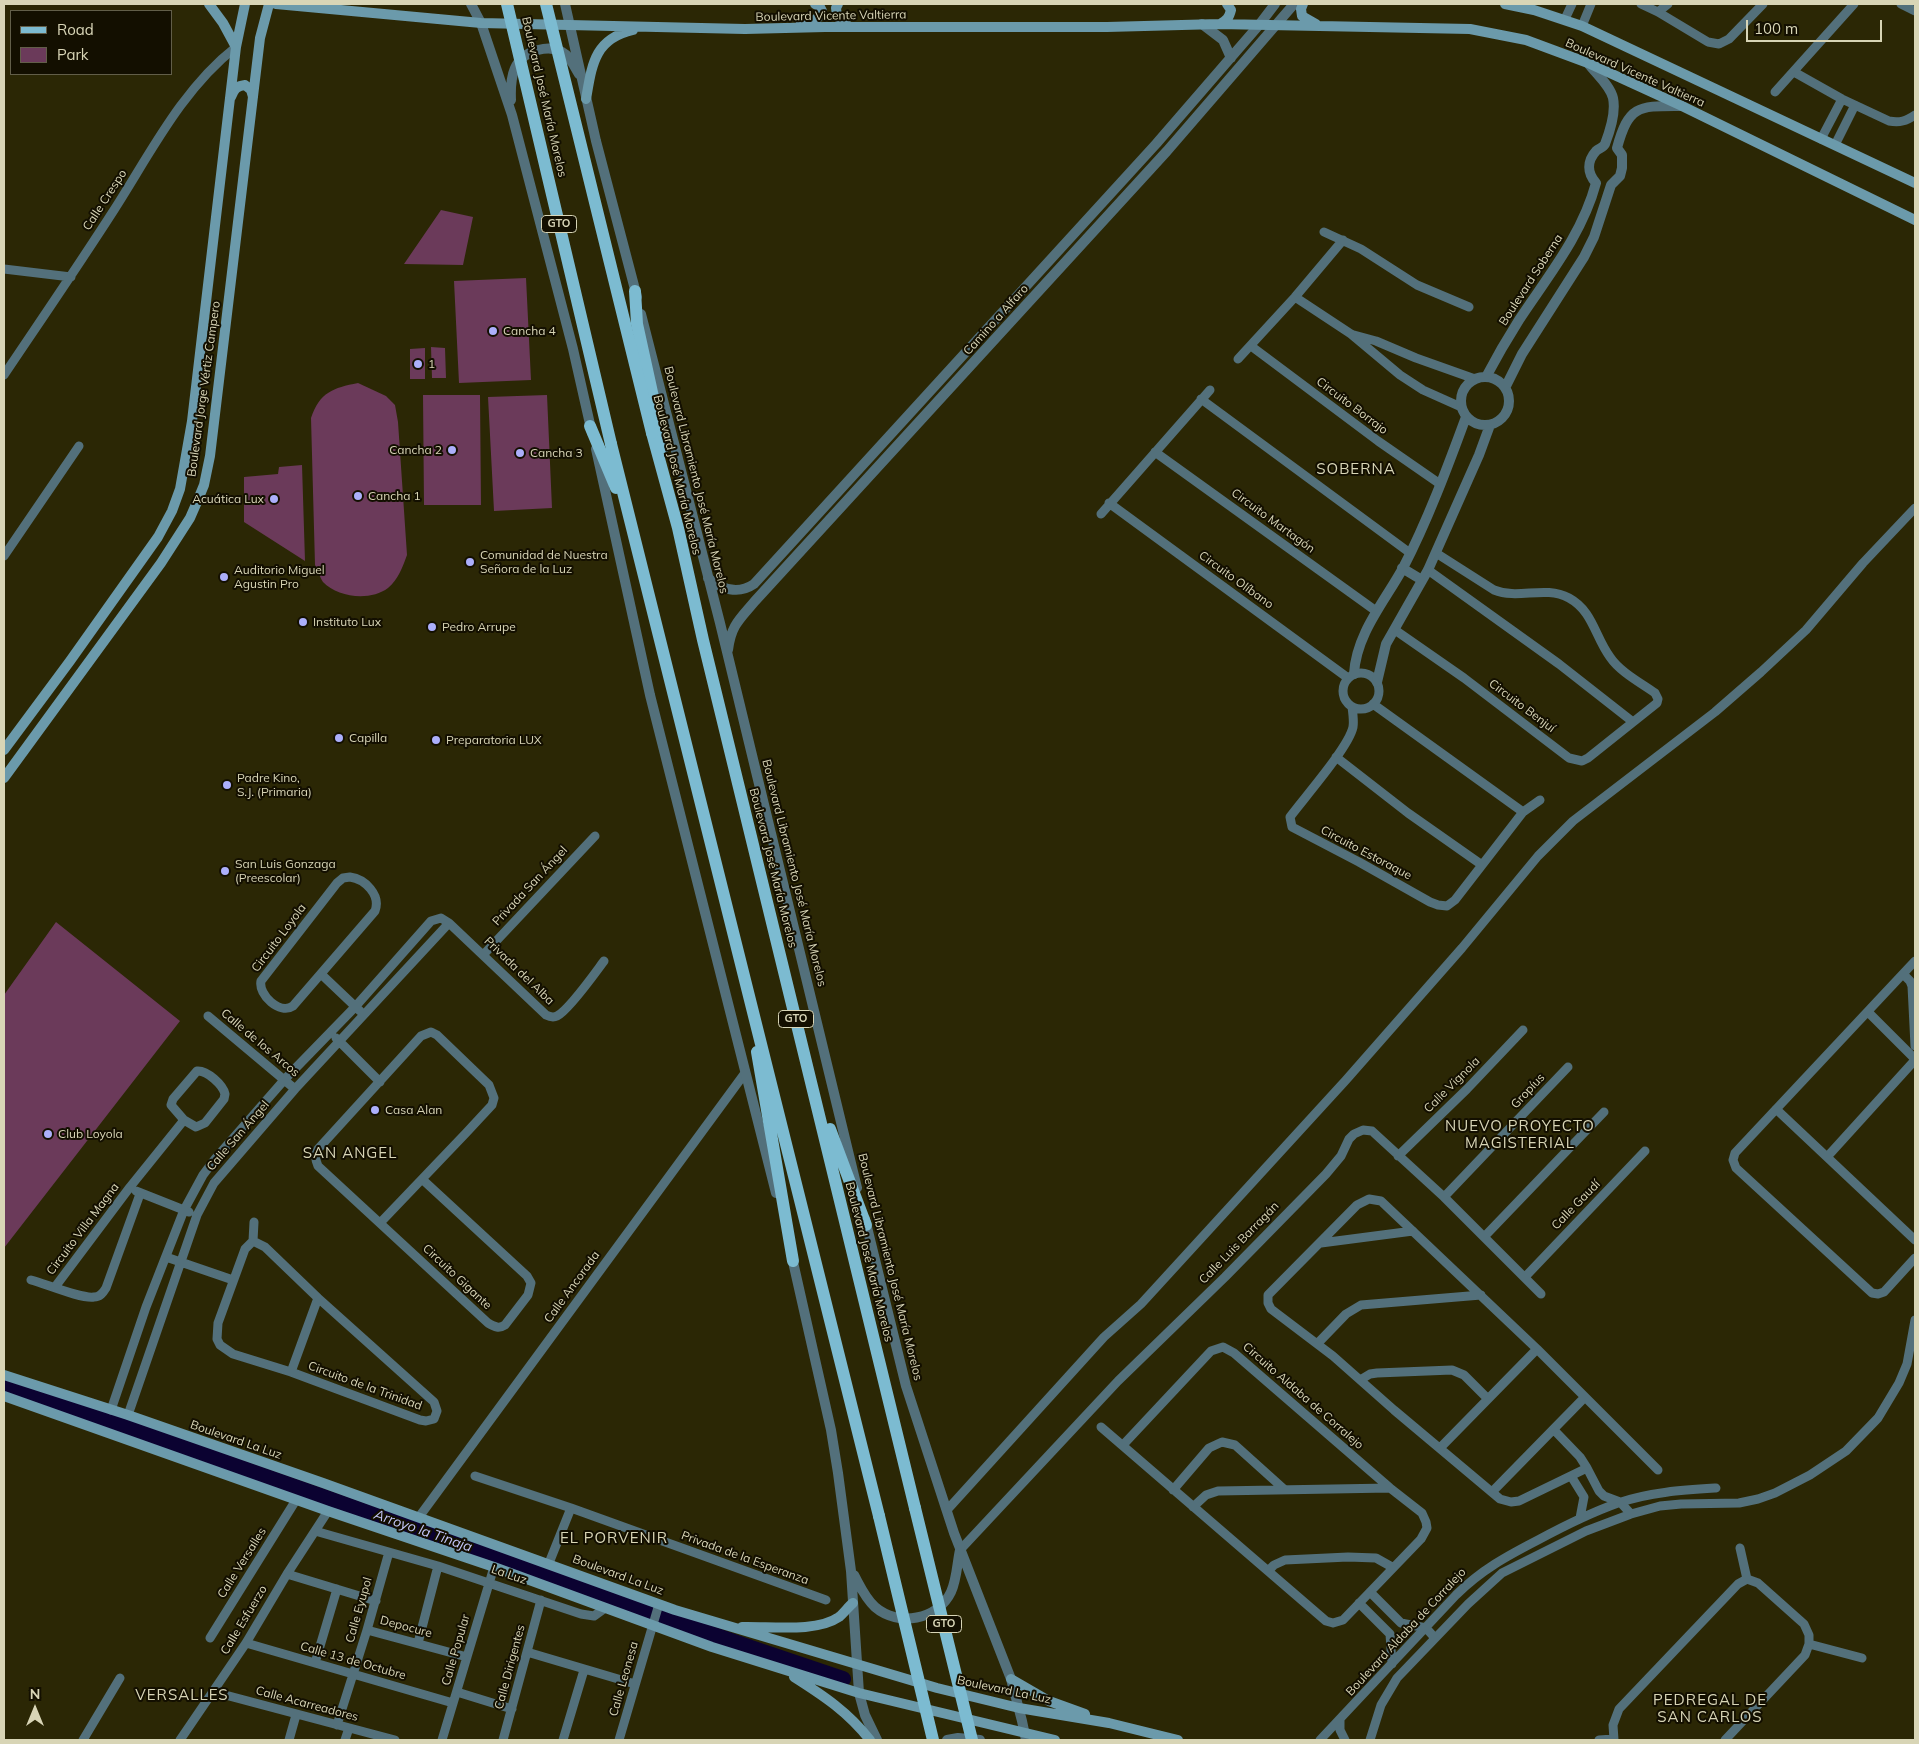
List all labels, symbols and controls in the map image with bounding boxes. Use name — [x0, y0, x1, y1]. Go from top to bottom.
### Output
street label: Boulevard Vicente Valtierra — [755, 7, 907, 25]
legend — [10, 10, 172, 75]
scale bar — [1749, 10, 1885, 42]
street label: Boulevard José María Morelos — [518, 15, 570, 179]
text: 100 m — [1754, 19, 1798, 38]
text: Road — [57, 20, 94, 39]
street label: Boulevard Vicente Valtierra — [1563, 36, 1707, 110]
text: Park — [57, 45, 89, 64]
street label: Calle Crespo — [80, 167, 130, 233]
road number: GTO — [542, 215, 576, 232]
street label: Boulevard Soberna — [1496, 232, 1566, 328]
street label: Camino a Alfaro — [961, 282, 1031, 358]
street label: Boulevard Jorge Vértiz Campero — [185, 300, 223, 478]
place label: Cancha 4 — [503, 324, 556, 338]
marker: Cancha 4 — [487, 325, 499, 337]
place label: 1 — [428, 357, 435, 371]
marker: 1 — [412, 358, 424, 370]
street label: Boulevard Libramiento José María Morelos — [661, 365, 731, 595]
street label: Circuito Borrajo — [1313, 374, 1391, 438]
street label: Boulevard José María Morelos — [650, 394, 704, 556]
place label: Cancha 2 — [389, 443, 442, 457]
marker: Cancha 2 — [446, 444, 458, 456]
place label: Cancha 3 — [530, 446, 583, 460]
marker: Cancha 3 — [514, 447, 526, 459]
district label: SOBERNA — [1315, 460, 1397, 478]
street label: Circuito Martagón — [1228, 486, 1318, 556]
place label: Cancha 1 — [368, 489, 421, 503]
marker: Cancha 1 — [352, 490, 364, 502]
place label: Acuática Lux — [192, 492, 264, 506]
marker: Acuática Lux — [268, 493, 280, 505]
place label: Comunidad de Nuestra Señora de la Luz — [480, 548, 608, 576]
street label: Circuito Olíbano — [1196, 548, 1276, 612]
marker: Comunidad de Nuestra Señora de la Luz — [464, 556, 476, 568]
place label: Auditorio Miguel Agustin Pro — [234, 563, 325, 591]
marker: Auditorio Miguel Agustin Pro — [218, 571, 230, 583]
place label: Instituto Lux — [313, 615, 381, 629]
marker: Instituto Lux — [297, 616, 309, 628]
place label: Pedro Arrupe — [442, 620, 516, 634]
marker: Pedro Arrupe — [426, 621, 438, 633]
street label: Circuito Benjuí — [1486, 676, 1558, 736]
place label: Capilla — [349, 731, 387, 745]
marker: Capilla — [333, 732, 345, 744]
place label: Preparatoria LUX — [446, 733, 542, 747]
marker: Preparatoria LUX — [430, 734, 442, 746]
street label: Boulevard Libramiento José María Morelos — [759, 758, 829, 988]
place label: Padre Kino, S.J. (Primaria) — [237, 771, 312, 799]
marker: Padre Kino, S.J. (Primaria) — [221, 779, 233, 791]
street label: Boulevard José María Morelos — [746, 787, 800, 949]
street label: Circuito Estoraque — [1318, 823, 1414, 883]
street label: Privada San Ángel — [490, 843, 570, 929]
place label: San Luis Gonzaga (Preescolar) — [235, 857, 336, 885]
marker: San Luis Gonzaga (Preescolar) — [219, 865, 231, 877]
street label: Circuito Loyola — [249, 901, 309, 975]
street label: Privada del Alba — [481, 934, 557, 1008]
street label: Calle de los Arcos — [218, 1006, 302, 1080]
road number: GTO — [778, 1011, 814, 1028]
street label: Calle Vignola — [1421, 1054, 1483, 1116]
street label: Gropíus — [1508, 1070, 1548, 1112]
street label: Calle San Ángel — [204, 1098, 272, 1174]
place label: Casa Alan — [385, 1103, 442, 1117]
marker: Casa Alan — [369, 1104, 381, 1116]
district label: NUEVO PROYECTO MAGISTERIAL — [1443, 1117, 1597, 1152]
place label: Club Loyola — [58, 1127, 123, 1141]
marker: Club Loyola — [42, 1128, 54, 1140]
district label: SAN ANGEL — [302, 1144, 398, 1162]
street label: Boulevard Libramiento José María Morelos — [855, 1152, 925, 1382]
street label: Calle Gaudí — [1549, 1177, 1603, 1233]
street label: Circuito Villa Magna — [44, 1180, 122, 1278]
street label: Boulevard José María Morelos — [842, 1181, 896, 1343]
street label: Calle Luis Barragán — [1196, 1199, 1282, 1287]
street label: Circuito Gigante — [420, 1241, 494, 1313]
street label: Calle Ancorada — [541, 1248, 603, 1326]
street label: Circuito Aldaba de Corralejo — [1240, 1340, 1366, 1452]
street label: Circuito de la Trinidad — [306, 1359, 424, 1413]
street label: Boulevard La Luz — [188, 1418, 284, 1462]
water label: Arroyo la Tinaja — [372, 1506, 474, 1556]
street label: Calle Versalles — [215, 1525, 269, 1601]
street label: Privada de la Esperanza — [679, 1528, 811, 1588]
district label: EL PORVENIR — [559, 1529, 669, 1547]
street label: Boulevard La Luz — [571, 1552, 665, 1598]
street label: La Luz — [489, 1562, 529, 1588]
street label: Boulevard Aldaba de Corralejo — [1343, 1565, 1469, 1699]
street label: Calle Eyupol — [343, 1575, 375, 1645]
street label: Calle Esfuerzo — [218, 1583, 270, 1657]
street label: Depocure — [378, 1613, 434, 1641]
street label: Calle Popular — [439, 1613, 473, 1687]
road number: GTO — [926, 1616, 962, 1632]
street label: Calle Dirigentes — [492, 1623, 528, 1711]
street label: Calle 13 de Octubre — [298, 1639, 408, 1683]
street label: Calle Leonesa — [606, 1640, 642, 1718]
street label: Boulevard La Luz — [956, 1673, 1052, 1707]
street label: Calle Acarreadores — [254, 1683, 360, 1725]
north arrow — [10, 1684, 60, 1734]
text: N — [30, 1685, 40, 1703]
district label: VERSALLES — [134, 1686, 230, 1704]
district label: PEDREGAL DE SAN CARLOS — [1652, 1691, 1768, 1726]

